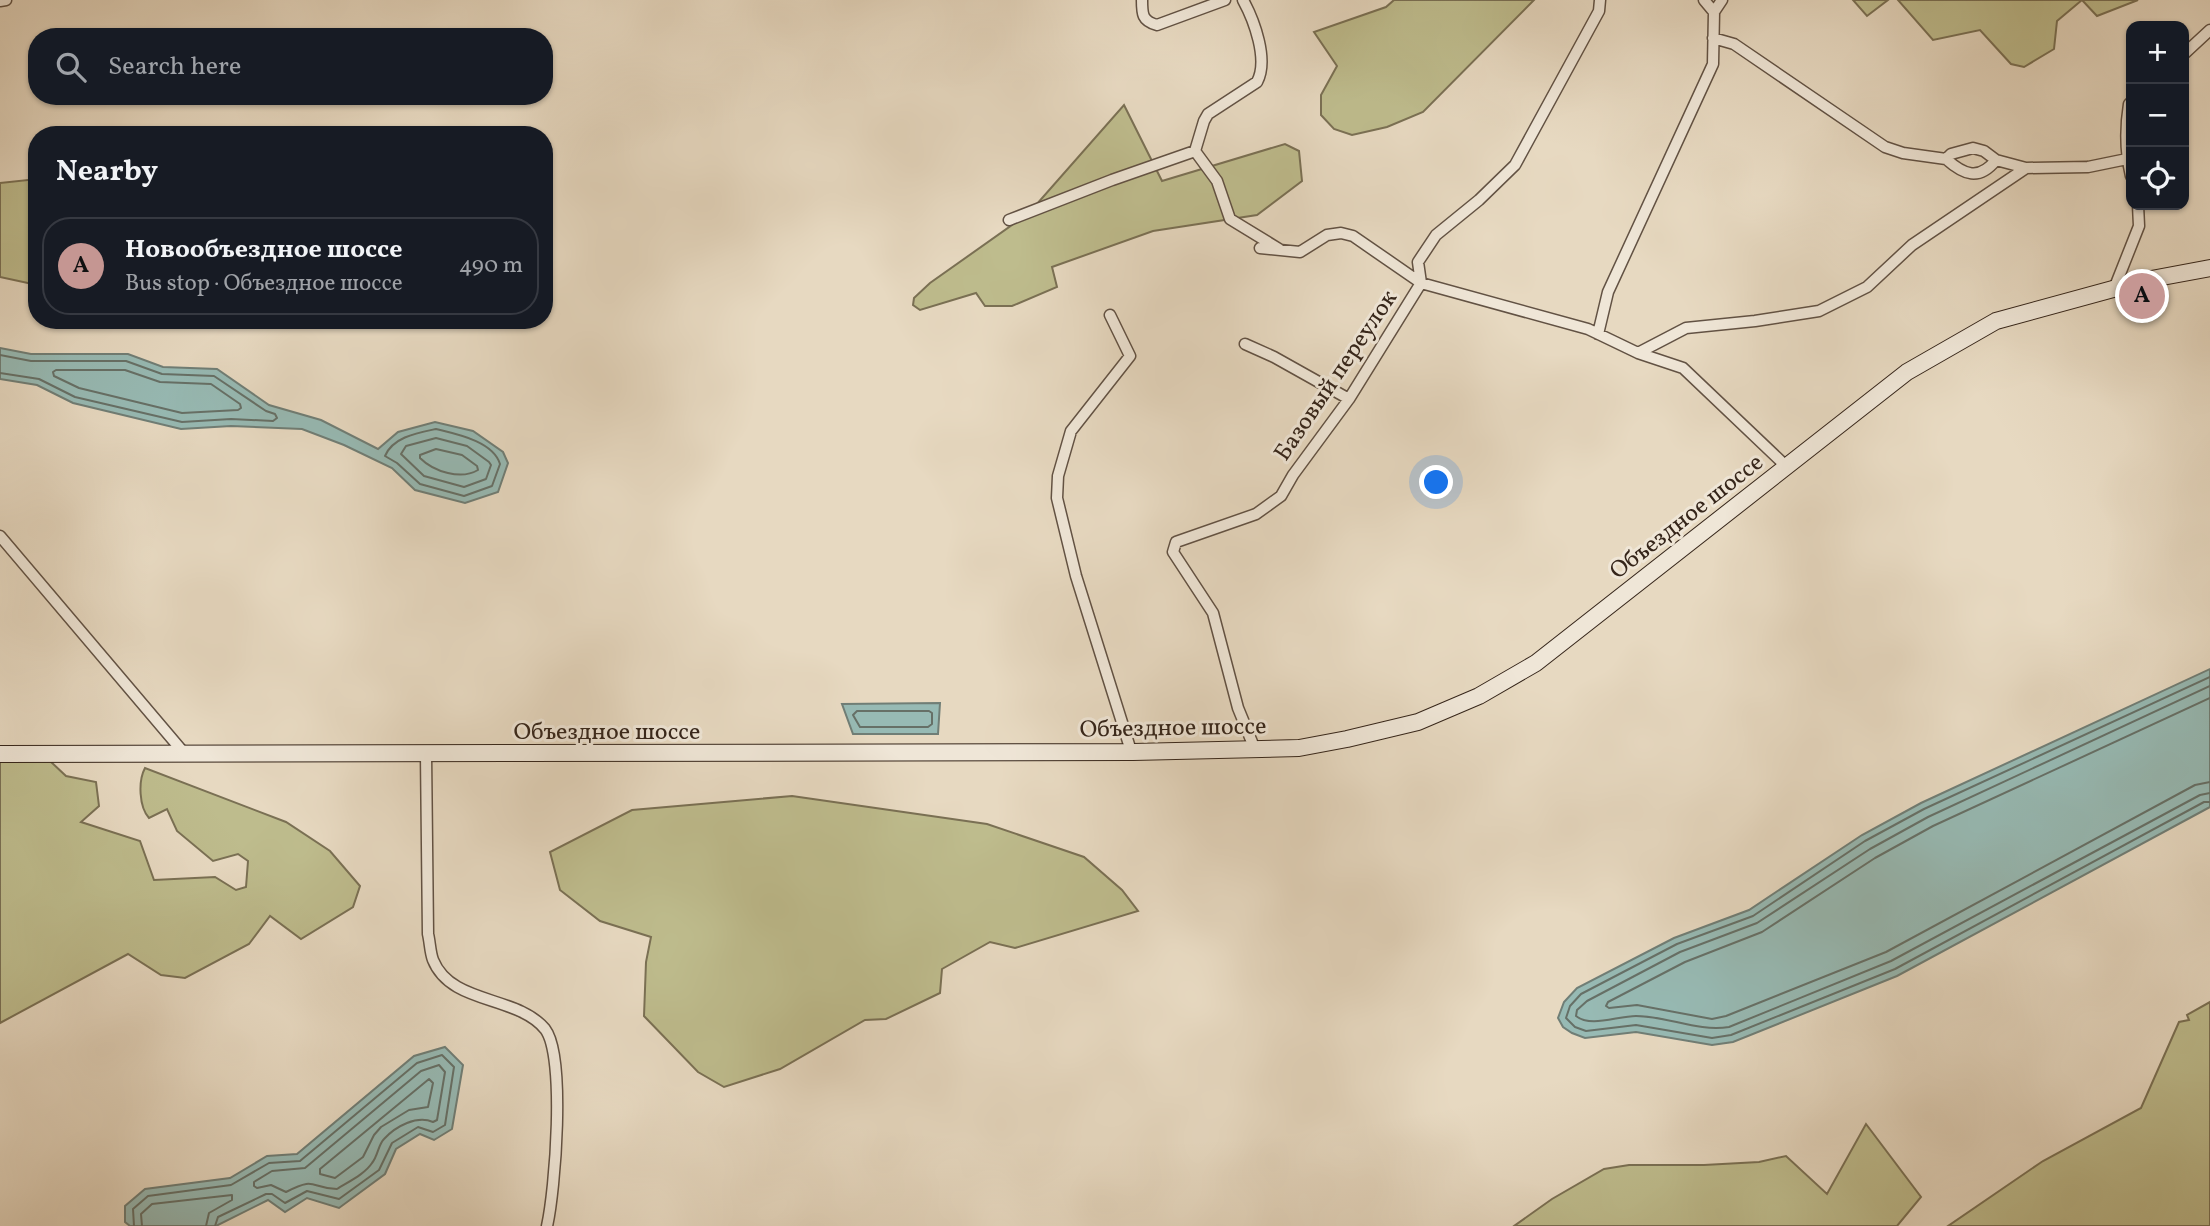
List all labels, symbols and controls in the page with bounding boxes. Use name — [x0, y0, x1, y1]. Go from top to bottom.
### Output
map controls — [2126, 21, 2189, 210]
button: + — [2126, 21, 2189, 84]
search box — [28, 28, 553, 105]
icon: search — [52, 48, 90, 86]
text: Search here — [108, 49, 241, 85]
button: − — [2126, 84, 2189, 147]
button: locate — [2126, 147, 2189, 210]
text: Nearby — [56, 151, 158, 193]
text: Новообъездное шоссе — [125, 232, 403, 268]
text: A — [73, 250, 89, 282]
text: 490 m — [459, 250, 523, 282]
text: Bus stop · Объездное шоссе — [125, 268, 403, 300]
pin: A — [2119, 270, 2165, 322]
street label: Базовый переулок — [1267, 284, 1407, 468]
street label: Объездное шоссе — [1603, 447, 1771, 589]
your location — [1419, 465, 1453, 499]
street label: Объездное шоссе — [1079, 710, 1267, 748]
street label: Объездное шоссе — [514, 716, 700, 750]

